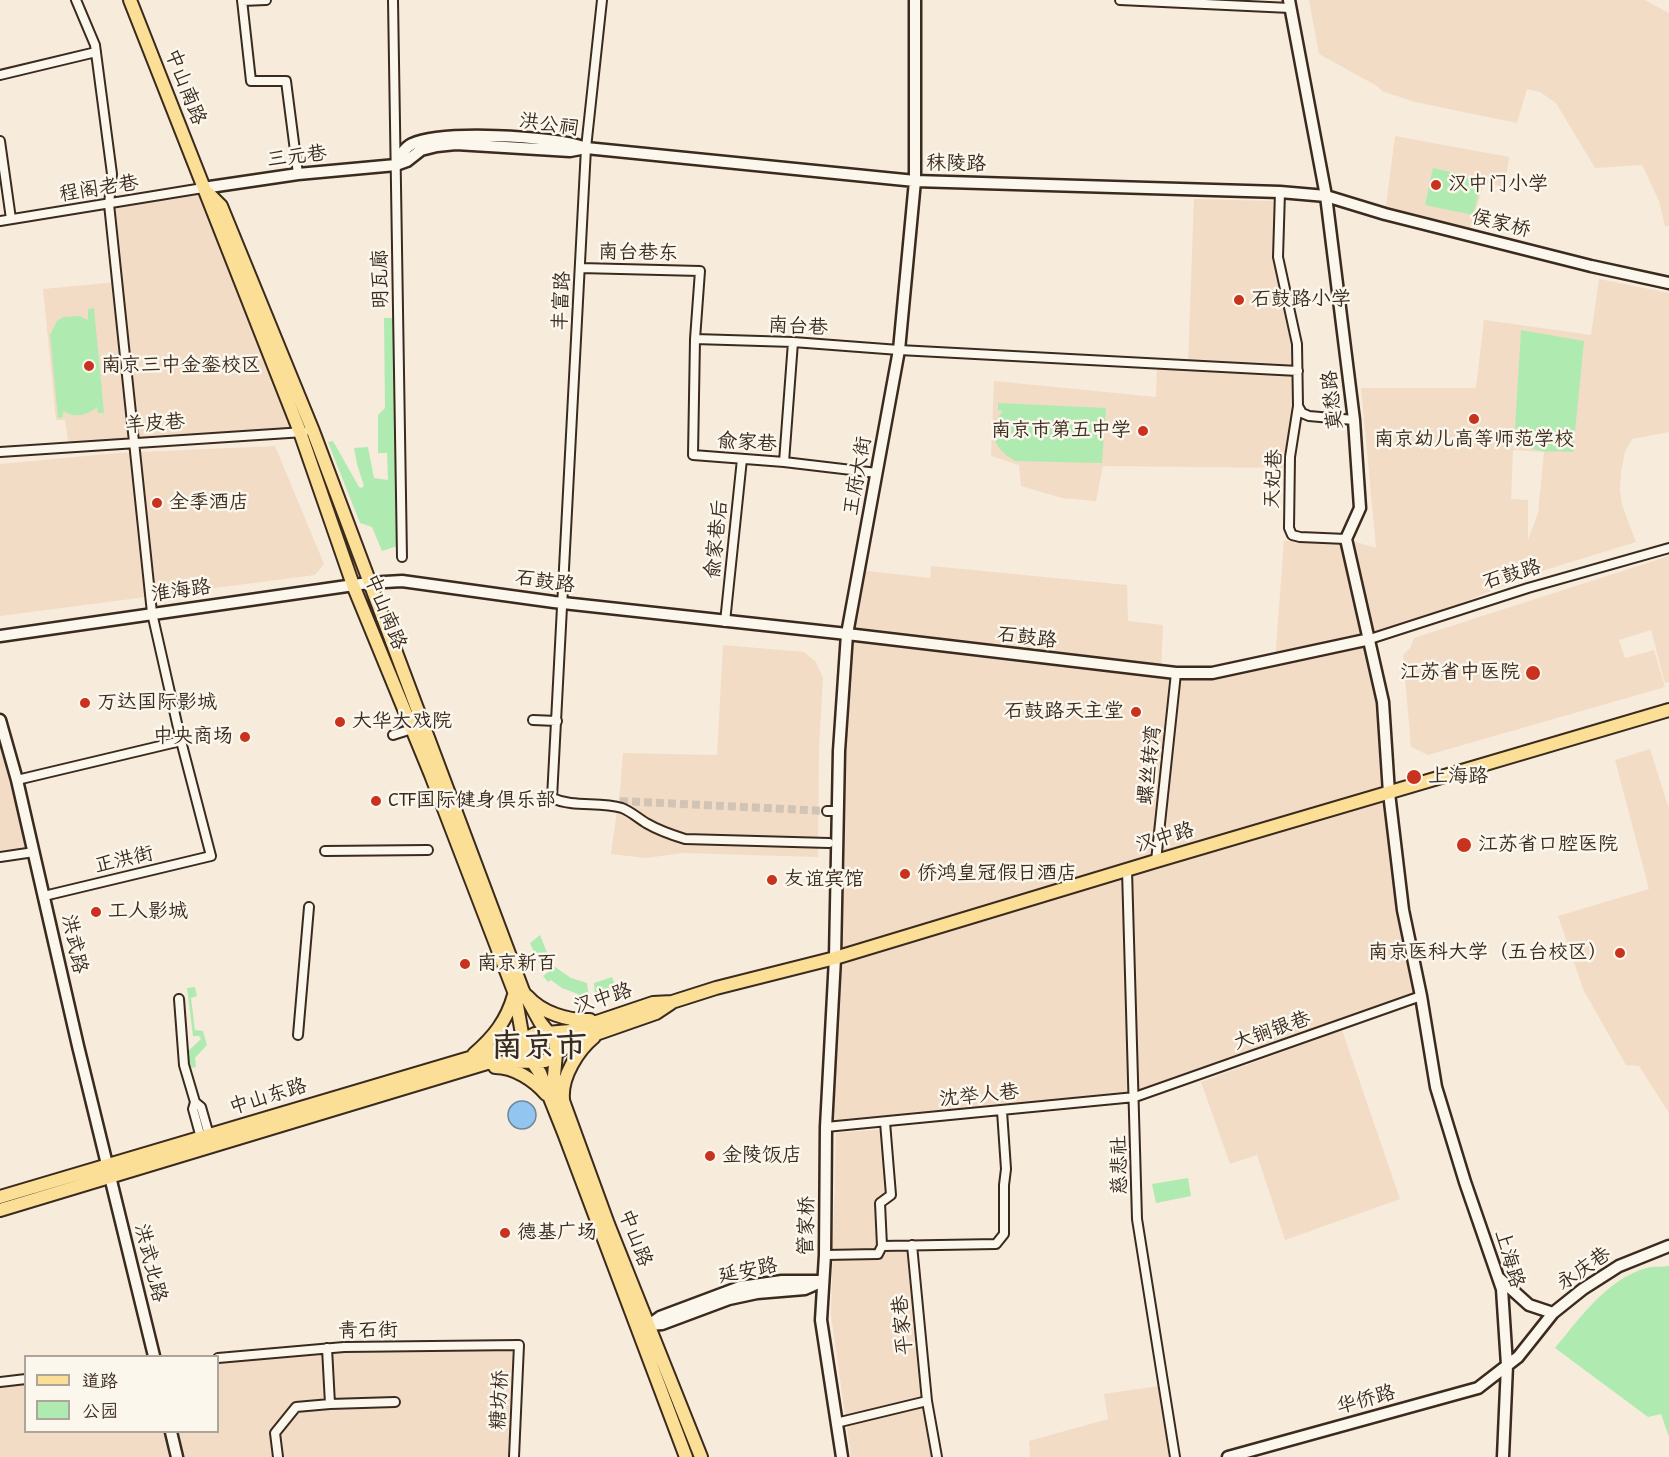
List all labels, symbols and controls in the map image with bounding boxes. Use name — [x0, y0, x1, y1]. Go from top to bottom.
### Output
street label: 中山南路 — [159, 45, 211, 129]
street label: 洪公祠 — [518, 109, 580, 141]
street label: 三元巷 — [266, 141, 328, 173]
street label: 秣陵路 — [926, 151, 986, 177]
street label: 程阁老巷 — [58, 171, 140, 207]
place label: 汉中门小学 — [1448, 173, 1548, 197]
marker: 汉中门小学 — [1429, 178, 1443, 192]
street label: 侯家桥 — [1469, 205, 1533, 243]
street label: 南台巷东 — [598, 240, 678, 266]
street label: 明瓦廊 — [368, 249, 394, 309]
street label: 丰富路 — [548, 270, 576, 332]
place label: 石鼓路小学 — [1251, 288, 1351, 312]
marker: 石鼓路小学 — [1232, 293, 1246, 307]
street label: 南台巷 — [767, 313, 829, 341]
place label: 南京三中金銮校区 — [101, 354, 261, 378]
marker: 南京三中金銮校区 — [82, 359, 96, 373]
street label: 莫愁路 — [1318, 369, 1348, 431]
street label: 羊皮巷 — [124, 410, 186, 438]
marker: 南京幼儿高等师范学校 — [1467, 412, 1481, 426]
place label: 南京市第五中学 — [991, 419, 1131, 443]
marker: 南京市第五中学 — [1136, 424, 1150, 438]
place label: 南京幼儿高等师范学校 — [1374, 428, 1574, 452]
street label: 俞家巷 — [716, 429, 778, 457]
street label: 王府大街 — [839, 435, 877, 517]
street label: 天妃巷 — [1260, 448, 1288, 510]
place label: 全季酒店 — [169, 491, 249, 515]
marker: 全季酒店 — [150, 496, 164, 510]
street label: 俞家巷后 — [701, 498, 733, 580]
street label: 石鼓路 — [1480, 555, 1544, 595]
street label: 石鼓路 — [514, 566, 576, 598]
street label: 中山南路 — [359, 570, 411, 654]
street label: 淮海路 — [150, 575, 212, 607]
street label: 石鼓路 — [996, 622, 1058, 654]
place label: 江苏省中医院 — [1400, 661, 1520, 685]
marker: 江苏省中医院 — [1524, 664, 1542, 682]
place label: 万达国际影城 — [97, 691, 217, 715]
marker: 万达国际影城 — [78, 696, 92, 710]
place label: 石鼓路天主堂 — [1004, 700, 1124, 724]
marker: 石鼓路天主堂 — [1129, 705, 1143, 719]
place label: 大华大戏院 — [352, 710, 452, 734]
marker: 大华大戏院 — [333, 715, 347, 729]
street label: 螺丝转湾 — [1134, 724, 1166, 806]
place label: 中央商场 — [153, 725, 233, 749]
marker: 中央商场 — [238, 730, 252, 744]
place label: 上海路 — [1428, 765, 1488, 789]
marker: 上海路 — [1405, 768, 1423, 786]
place label: CTF国际健身俱乐部 — [388, 789, 556, 813]
marker: CTF国际健身俱乐部 — [369, 794, 383, 808]
street label: 汉中路 — [1133, 818, 1197, 858]
place label: 江苏省口腔医院 — [1478, 833, 1618, 857]
marker: 江苏省口腔医院 — [1455, 836, 1473, 854]
street label: 正洪街 — [92, 842, 156, 878]
place label: 侨鸿皇冠假日酒店 — [917, 862, 1077, 886]
marker: 侨鸿皇冠假日酒店 — [898, 867, 912, 881]
place label: 友谊宾馆 — [784, 868, 864, 892]
marker: 友谊宾馆 — [765, 873, 779, 887]
place label: 工人影城 — [108, 900, 188, 924]
marker: 工人影城 — [89, 905, 103, 919]
street label: 洪武路 — [56, 912, 92, 976]
place label: 南京医科大学（五台校区） — [1368, 941, 1608, 965]
marker: 南京医科大学（五台校区） — [1613, 946, 1627, 960]
place label: 南京新百 — [477, 952, 557, 976]
marker: 南京新百 — [458, 957, 472, 971]
street label: 汉中路 — [571, 978, 635, 1020]
street label: 大锏银巷 — [1230, 1007, 1314, 1055]
district label: 南京市 — [491, 1028, 587, 1066]
street label: 中山东路 — [226, 1074, 310, 1120]
street label: 沈举人巷 — [938, 1080, 1020, 1112]
street label: 慈悲社 — [1107, 1135, 1133, 1195]
place label: 金陵饭店 — [722, 1144, 802, 1168]
marker: 金陵饭店 — [703, 1149, 717, 1163]
street label: 管家桥 — [794, 1196, 820, 1256]
street label: 中山路 — [613, 1206, 657, 1270]
street label: 洪武北路 — [129, 1221, 171, 1305]
place label: 德基广场 — [517, 1221, 597, 1245]
marker: 德基广场 — [498, 1226, 512, 1240]
street label: 上海路 — [1489, 1227, 1529, 1291]
street label: 永庆巷 — [1552, 1242, 1616, 1296]
street label: 延安路 — [716, 1253, 780, 1289]
street label: 平家巷 — [888, 1294, 918, 1356]
street label: 青石街 — [338, 1318, 398, 1344]
legend — [24, 1355, 219, 1433]
text: 道路 — [82, 1368, 118, 1393]
street label: 糖坊桥 — [486, 1369, 514, 1431]
street label: 华侨路 — [1334, 1381, 1398, 1419]
text: 公园 — [82, 1398, 118, 1423]

